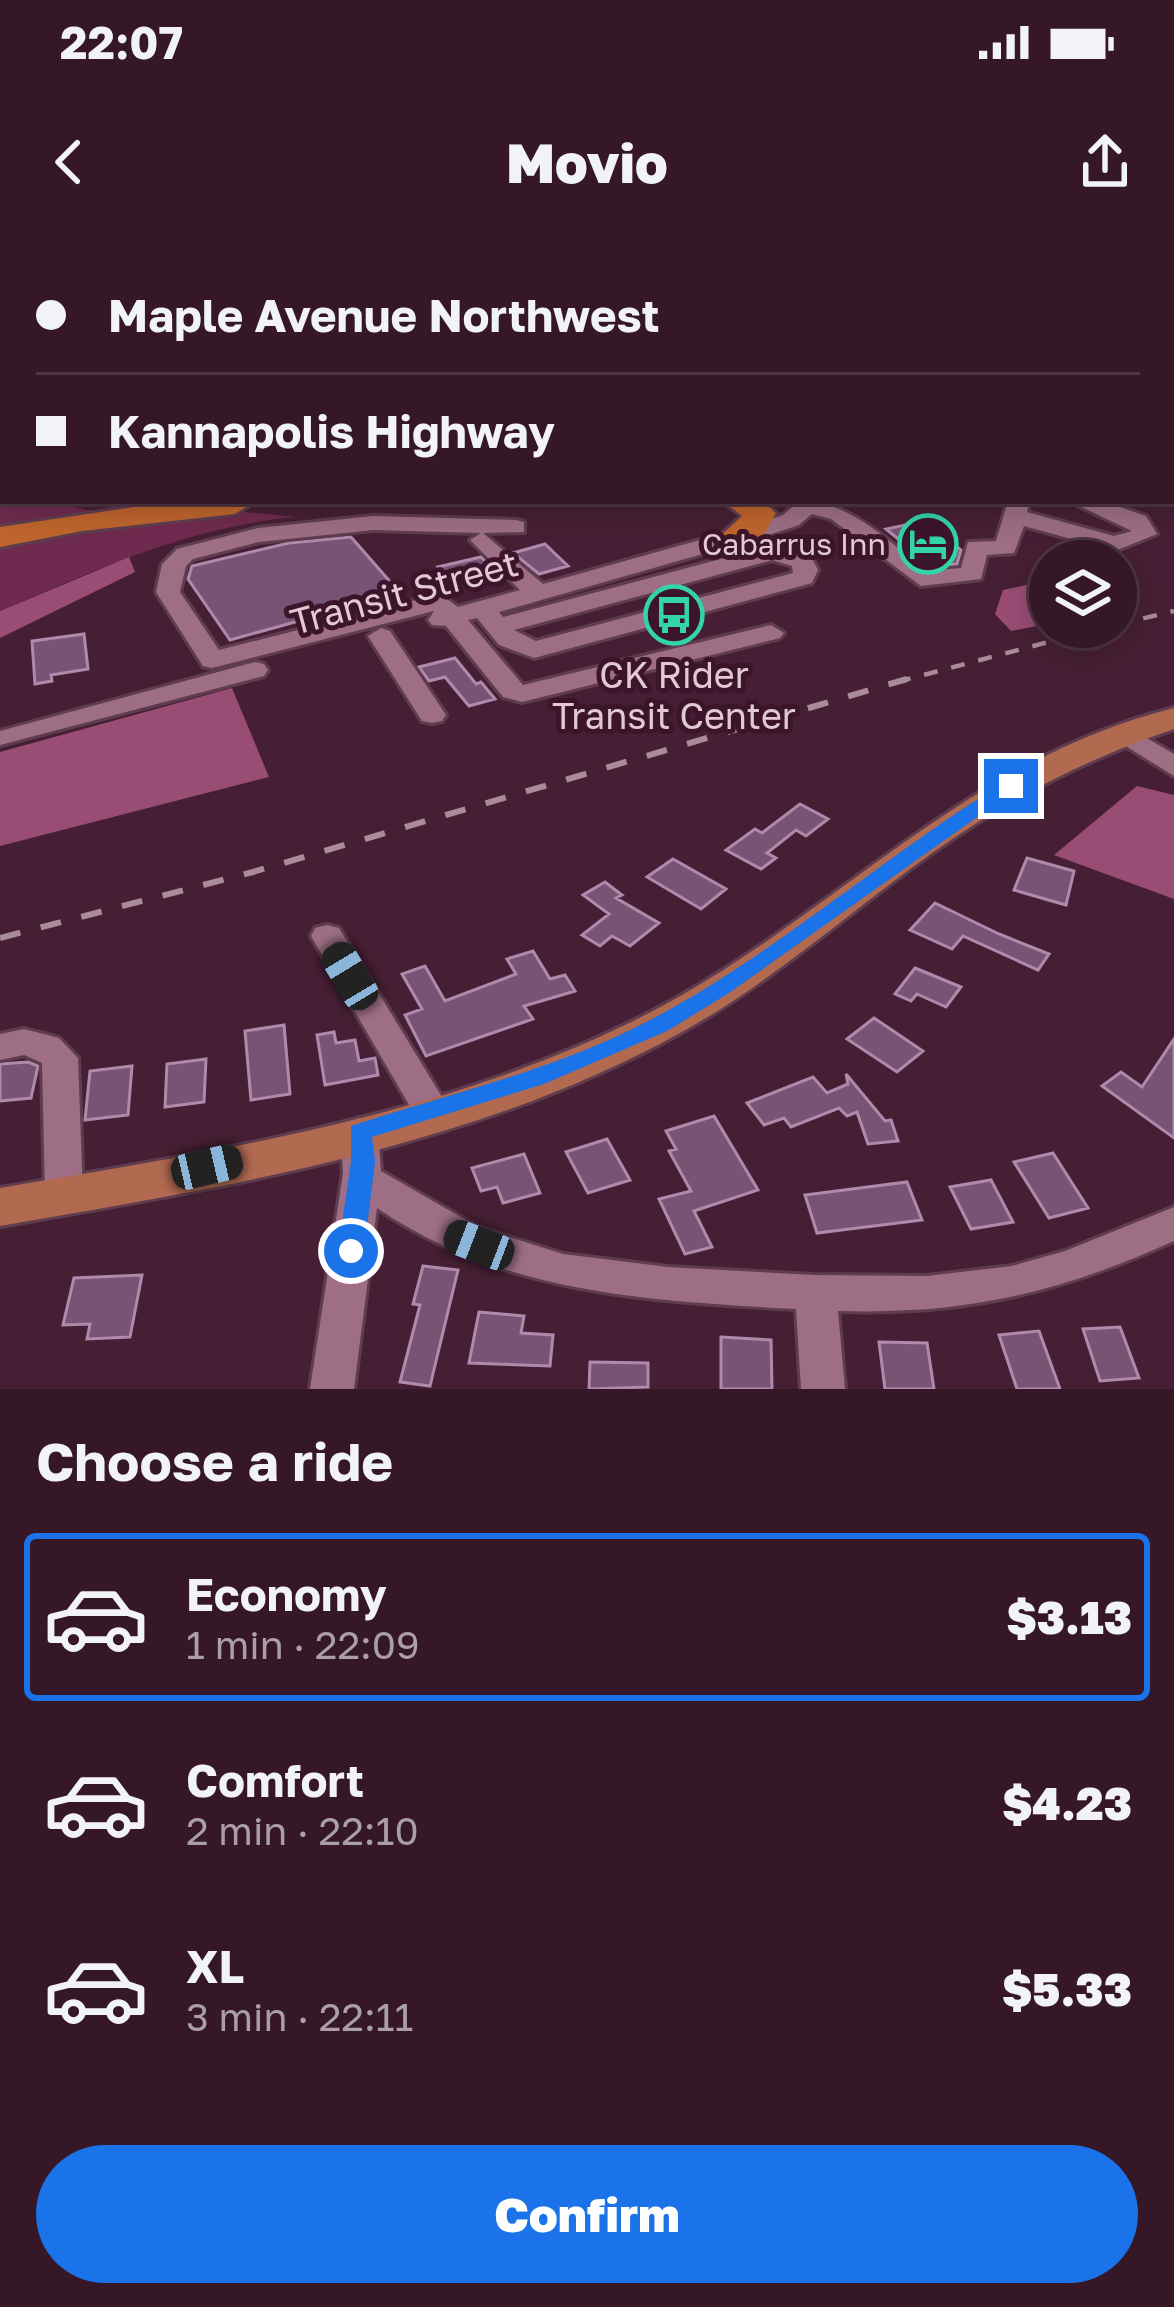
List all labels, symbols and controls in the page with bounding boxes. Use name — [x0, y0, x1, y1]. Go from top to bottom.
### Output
text: 22:07 — [60, 15, 183, 69]
icon: back — [36, 129, 102, 195]
icon: share — [1072, 129, 1138, 195]
text: Movio — [506, 130, 668, 195]
text: Maple Avenue Northwest — [108, 288, 659, 342]
text: Kannapolis Highway — [108, 404, 555, 458]
hotel icon: Cabarrus Inn — [897, 513, 959, 575]
place label: Cabarrus Inn — [702, 526, 886, 562]
map controls — [1029, 540, 1137, 648]
button: layers — [1029, 540, 1137, 648]
street label: Transit Street — [285, 541, 523, 643]
bus stop icon: CK Rider Transit Center — [643, 584, 705, 646]
place label: CK Rider Transit Center — [552, 653, 796, 737]
route end — [984, 759, 1038, 813]
car — [316, 936, 384, 1016]
car — [168, 1141, 246, 1193]
car — [439, 1215, 519, 1275]
route start — [324, 1224, 378, 1278]
text: Choose a ride — [36, 1428, 393, 1493]
icon: car — [42, 1563, 150, 1671]
text: Economy — [186, 1567, 387, 1621]
text: $3.13 — [1007, 1590, 1132, 1644]
text: 1 min · 22:09 — [186, 1621, 420, 1668]
icon: car — [42, 1749, 150, 1857]
text: Comfort — [186, 1753, 364, 1807]
text: $4.23 — [1002, 1776, 1132, 1830]
text: 2 min · 22:10 — [186, 1807, 419, 1854]
icon: car — [42, 1935, 150, 2043]
text: XL — [186, 1939, 244, 1993]
text: $5.33 — [1002, 1962, 1132, 2016]
text: 3 min · 22:11 — [186, 1993, 414, 2040]
button: Confirm — [36, 2145, 1138, 2283]

